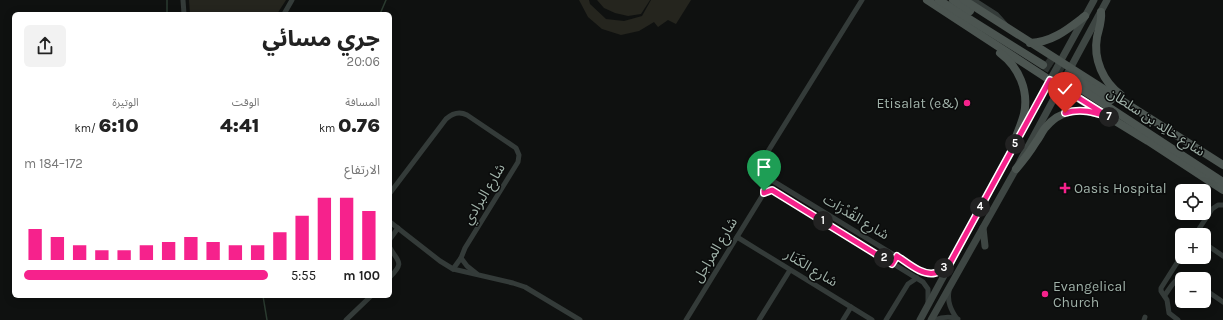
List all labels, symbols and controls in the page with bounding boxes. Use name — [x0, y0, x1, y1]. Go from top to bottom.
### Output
button: share — [24, 25, 66, 67]
text: جري مسائي — [262, 26, 380, 52]
text: 20:06 — [347, 54, 380, 69]
pin — [1048, 72, 1082, 113]
icon: check — [1054, 78, 1076, 100]
street label: شارع خالِد بن سلطان — [1103, 84, 1208, 162]
place label: Etisalat (e&) — [876, 95, 959, 112]
text: الوتيرة — [112, 96, 139, 109]
text: الوقت — [232, 96, 259, 109]
text: المسافة — [345, 96, 380, 109]
marker: Etisalat (e&) — [962, 98, 972, 108]
pin: 7 — [1099, 107, 1119, 127]
text: 7 — [1106, 110, 1112, 123]
text: 6:10 — [98, 114, 139, 137]
text: 4:41 — [220, 114, 259, 137]
text: 0.76 — [338, 114, 380, 137]
text: /km — [75, 122, 98, 135]
text: km — [319, 122, 338, 135]
pin: 5 — [1005, 134, 1025, 154]
text: 5 — [1012, 137, 1018, 150]
pin — [747, 150, 781, 191]
text: 172–184 m — [24, 156, 83, 171]
icon: arrive — [753, 156, 775, 178]
street label: شارع البرادي — [459, 160, 511, 229]
text: الارتفاع — [344, 162, 380, 177]
place label: Oasis Hospital — [1074, 180, 1167, 197]
marker: Oasis Hospital — [1059, 182, 1071, 194]
map controls — [1175, 184, 1211, 308]
button: locate — [1175, 184, 1211, 220]
street label: شارع القُدْرَات — [819, 190, 893, 245]
pin: 4 — [970, 197, 990, 217]
text: 4 — [977, 200, 983, 213]
pin: 1 — [813, 211, 833, 231]
street label: شارع المراجل — [689, 214, 743, 287]
text: 1 — [821, 214, 825, 227]
button: + — [1175, 228, 1211, 264]
street label: شارع الكَنَار — [780, 245, 841, 292]
pin: 2 — [874, 248, 894, 268]
text: 2 — [881, 251, 887, 264]
pin: 3 — [934, 258, 954, 278]
text: 3 — [941, 261, 947, 274]
text: 5:55 — [291, 268, 316, 283]
text: 100 m — [343, 268, 380, 283]
button: − — [1175, 272, 1211, 308]
place label: Evangelical Church — [1053, 278, 1126, 311]
marker: Evangelical Church — [1040, 289, 1050, 299]

